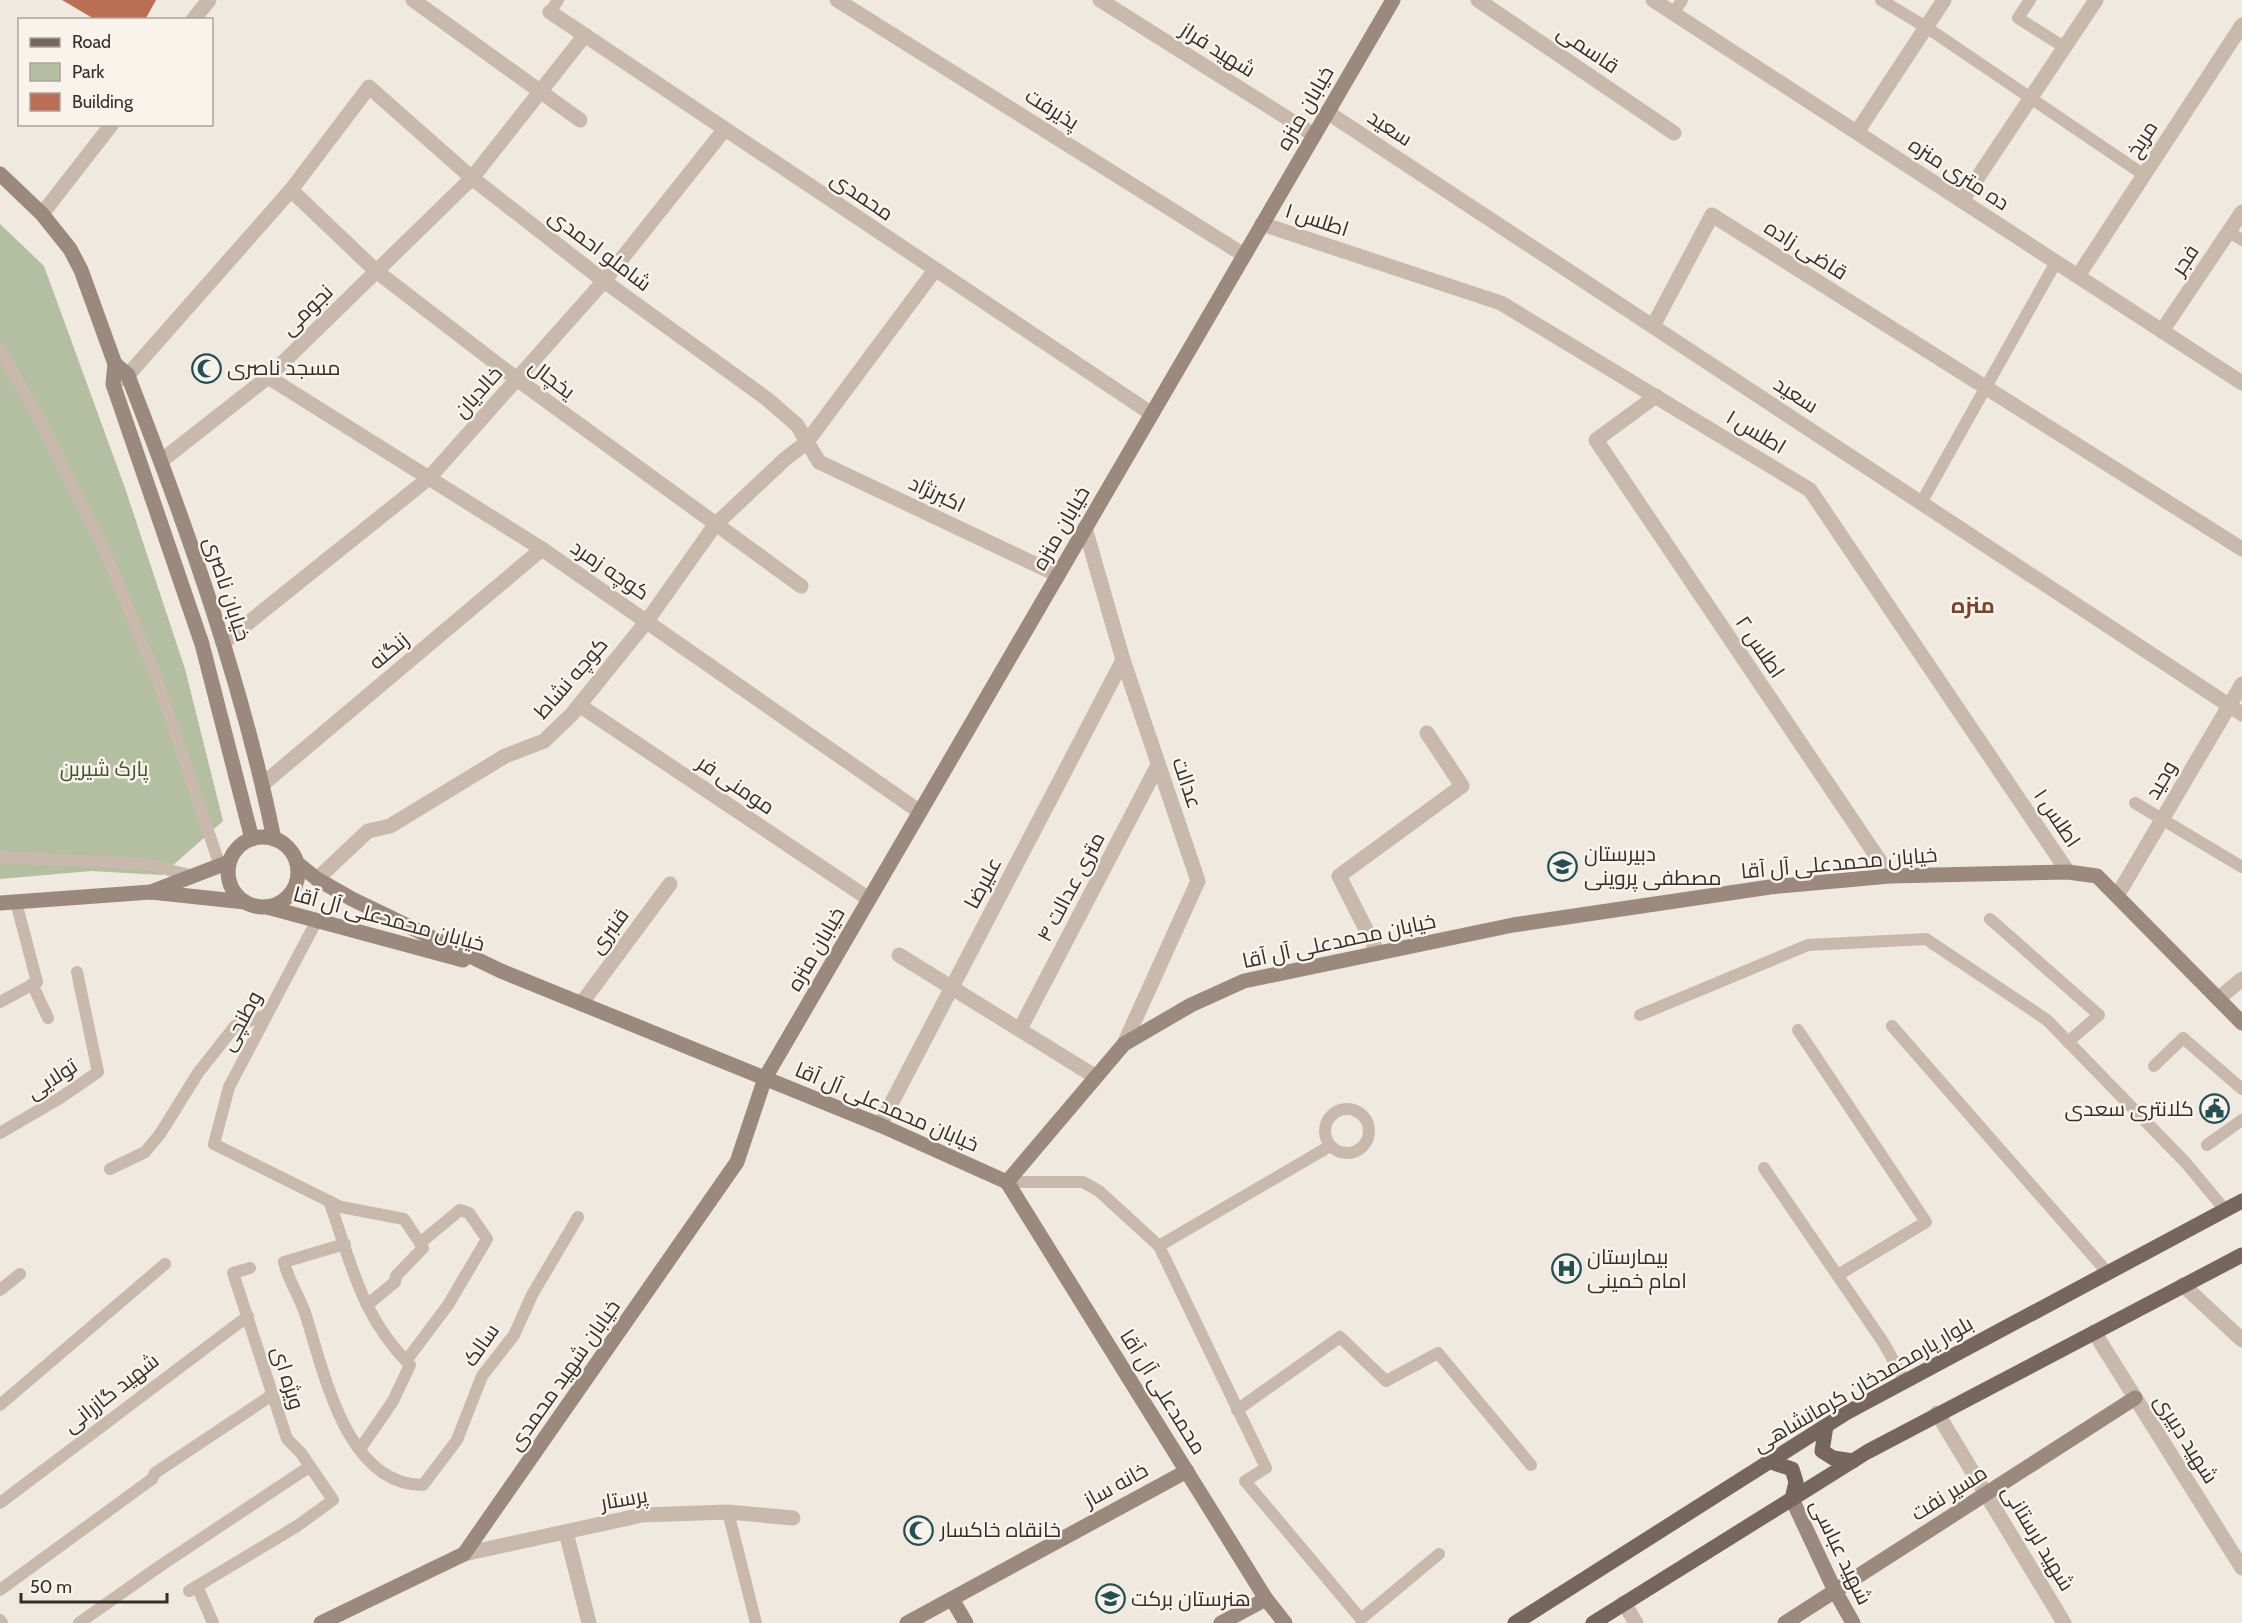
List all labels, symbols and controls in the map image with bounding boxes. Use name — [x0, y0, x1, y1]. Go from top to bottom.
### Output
street label: شهید فراز — [1175, 16, 1260, 83]
legend — [18, 18, 213, 126]
street label: قاسمی — [1552, 19, 1624, 79]
text: Road — [72, 31, 111, 53]
text: Park — [72, 61, 105, 83]
street label: خیابان منزه — [1271, 61, 1339, 155]
street label: پذیرفت — [1020, 82, 1084, 137]
text: Building — [72, 91, 134, 113]
street label: سعید — [1363, 104, 1417, 151]
street label: مریخ — [2121, 116, 2164, 163]
street label: ده متری منزه — [1904, 132, 2014, 216]
street label: محمدی — [826, 166, 898, 226]
street label: اطلس ۱ — [1282, 198, 1352, 242]
street label: شاملو احمدی — [544, 203, 656, 297]
street label: قاضی زاده — [1760, 214, 1852, 286]
street label: فجر — [2165, 240, 2204, 281]
street label: نجومی — [276, 279, 338, 341]
mosque icon: مسجد ناصری — [190, 352, 222, 384]
street label: یخچال — [523, 353, 581, 406]
place label: مسجد ناصری — [227, 355, 341, 381]
street label: خالدیان — [448, 361, 508, 423]
street label: سعید — [1769, 371, 1823, 418]
street label: اطلس ۱ — [1721, 404, 1791, 460]
street label: اکبرنژاد — [905, 470, 969, 517]
street label: خیابان منزه — [1027, 481, 1095, 575]
street label: خیابان ناصری — [198, 534, 256, 644]
street label: کوچه زمرد — [565, 534, 654, 607]
district label: منزه — [1951, 592, 1995, 619]
street label: اطلس ۲ — [1730, 611, 1790, 683]
street label: زنگنه — [364, 627, 414, 674]
street label: کوچه نشاط — [528, 632, 614, 725]
street label: مومنی فر — [692, 749, 780, 820]
street label: عدالت — [1167, 754, 1208, 812]
park label: پارک شیرین — [60, 756, 149, 783]
street label: وحید — [2140, 756, 2182, 804]
street label: اطلس ۱ — [2028, 784, 2086, 852]
street label: ۴ متری عدالت — [1031, 828, 1111, 946]
place label: دبیرستان مصطفی پروینی — [1584, 841, 1722, 892]
street label: خیابان محمدعلی آل آقا — [1740, 841, 1938, 885]
school or university icon: دبیرستان مصطفی پروینی — [1547, 850, 1579, 882]
street label: علیرضا — [959, 853, 1006, 913]
street label: خیابان محمدعلی آل آقا — [290, 881, 488, 957]
street label: خیابان منزه — [782, 902, 850, 996]
street label: قنبری — [584, 903, 634, 959]
street label: خیابان محمدعلی آل آقا — [1240, 908, 1438, 974]
street label: وطنچی — [214, 986, 268, 1056]
street label: تولایی — [22, 1053, 83, 1105]
street label: خیابان محمدعلی آل آقا — [791, 1057, 983, 1157]
public building icon: کلانتری سعدی — [2199, 1093, 2231, 1125]
place label: کلانتری سعدی — [2064, 1096, 2194, 1122]
place label: بیمارستان امام خمینی — [1587, 1244, 1687, 1295]
hospital icon: بیمارستان امام خمینی — [1550, 1253, 1582, 1285]
street label: خیابان شهید محمدی — [502, 1295, 626, 1455]
street label: بلوار یارمحمدخان کرمانشاهی — [1748, 1310, 1978, 1458]
street label: سالک — [457, 1318, 504, 1371]
street label: محمدعلی آل آقا — [1114, 1325, 1212, 1459]
street label: ویژه ای — [266, 1343, 310, 1413]
street label: شهید گازرانی — [58, 1347, 164, 1439]
street label: شهید دبیری — [2148, 1390, 2224, 1488]
street label: خانه ساز — [1078, 1457, 1152, 1513]
street label: مسیر نفت — [1906, 1459, 1991, 1526]
street label: شهید لرستانی — [1996, 1480, 2080, 1596]
street label: پرستار — [598, 1482, 650, 1517]
street label: شهید عباسی — [1804, 1495, 1878, 1609]
mosque icon: خانقاه خاکسار — [903, 1514, 935, 1546]
place label: خانقاه خاکسار — [939, 1517, 1061, 1542]
scale bar — [21, 1566, 166, 1604]
text: 50 m — [30, 1576, 72, 1598]
school or university icon: هنرستان برکت — [1094, 1583, 1126, 1615]
place label: هنرستان برکت — [1131, 1586, 1251, 1612]

